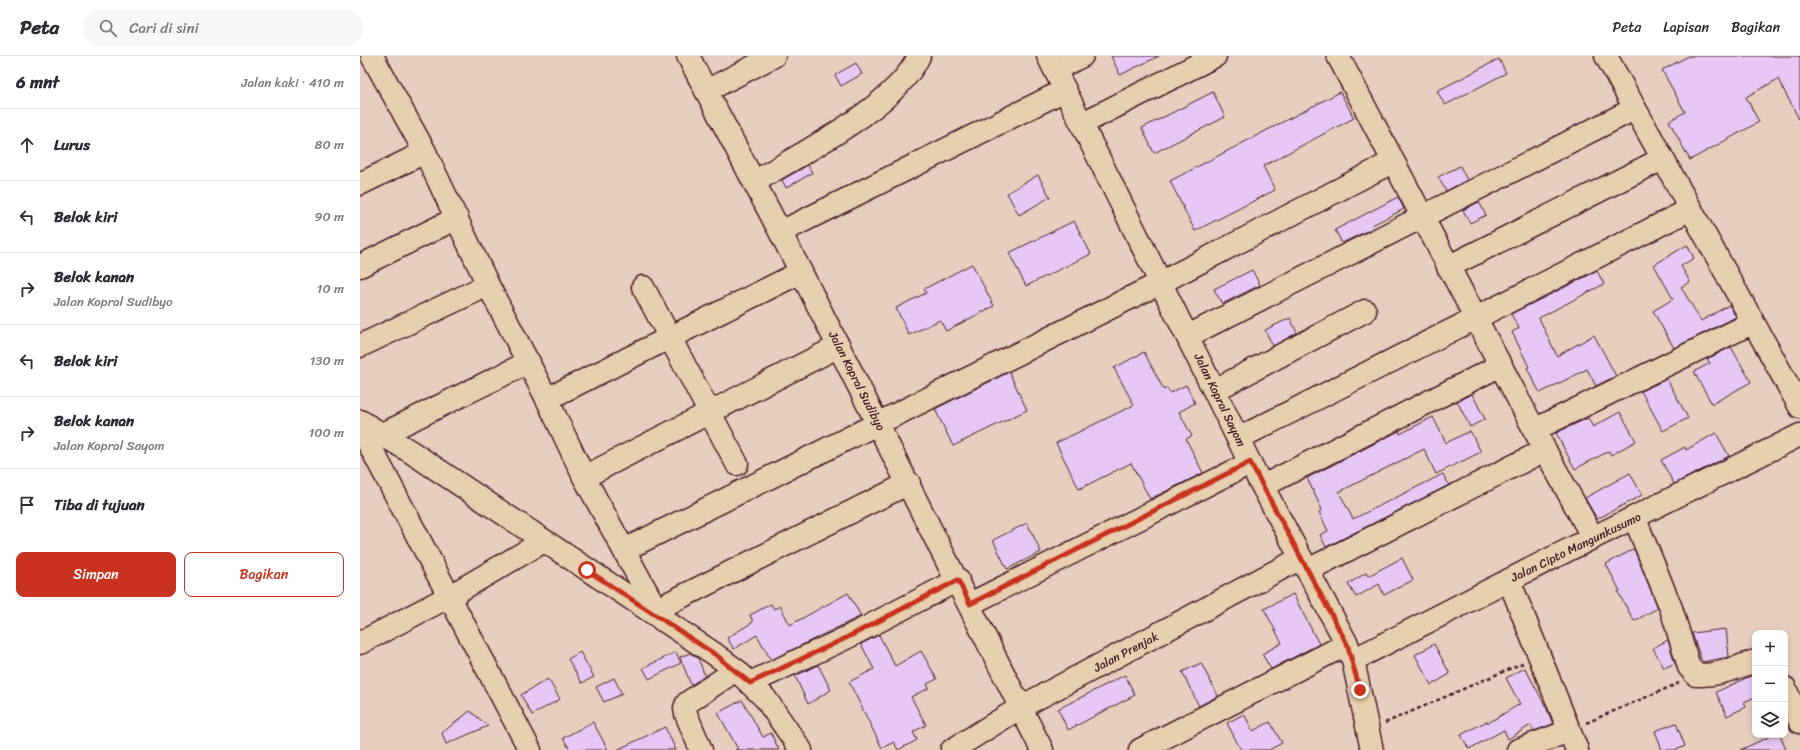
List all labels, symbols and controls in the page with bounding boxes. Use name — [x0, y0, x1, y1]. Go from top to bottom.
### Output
search box — [83, 10, 363, 46]
text: Peta — [20, 11, 59, 44]
text: Cari di sini — [129, 15, 199, 41]
text: Peta — [1612, 15, 1641, 40]
text: Lapisan — [1663, 15, 1709, 40]
text: Bagikan — [1731, 15, 1780, 40]
icon: search — [97, 17, 119, 39]
text: 6 mnt — [16, 67, 59, 97]
text: Jalan kaki · 410 m — [241, 71, 344, 94]
text: Lurus — [54, 132, 90, 158]
text: 80 m — [315, 133, 344, 156]
icon: ahead — [16, 134, 38, 156]
text: Belok kiri — [54, 204, 117, 230]
text: 90 m — [314, 205, 344, 228]
icon: left — [16, 206, 38, 228]
text: Belok kanan — [54, 264, 134, 290]
text: 10 m — [317, 277, 344, 300]
icon: right — [16, 278, 38, 300]
text: Jalan Kopral Sudibyo — [54, 290, 173, 313]
street label: Jalan Kopral Sudibyo — [822, 326, 892, 435]
text: Belok kiri — [54, 348, 117, 374]
street label: Jalan Kopral Sayom — [1187, 348, 1252, 451]
text: 130 m — [310, 349, 344, 372]
icon: left — [16, 350, 38, 372]
text: Belok kanan — [54, 408, 134, 434]
text: 100 m — [309, 421, 344, 444]
icon: right — [16, 422, 38, 444]
text: Jalan Kopral Sayom — [54, 434, 164, 457]
text: Tiba di tujuan — [54, 492, 145, 518]
icon: arrive — [16, 494, 38, 516]
street label: Jalan Cipto Mangunkusumo — [1506, 506, 1645, 589]
button: Simpan — [16, 552, 176, 597]
button: Bagikan — [184, 552, 344, 597]
route start — [578, 561, 596, 579]
street label: Jalan Prenjak — [1089, 626, 1163, 679]
map controls — [1752, 630, 1788, 738]
button: + — [1752, 630, 1788, 666]
button: − — [1752, 666, 1788, 702]
route end — [1351, 681, 1369, 699]
button: layers — [1752, 702, 1788, 738]

